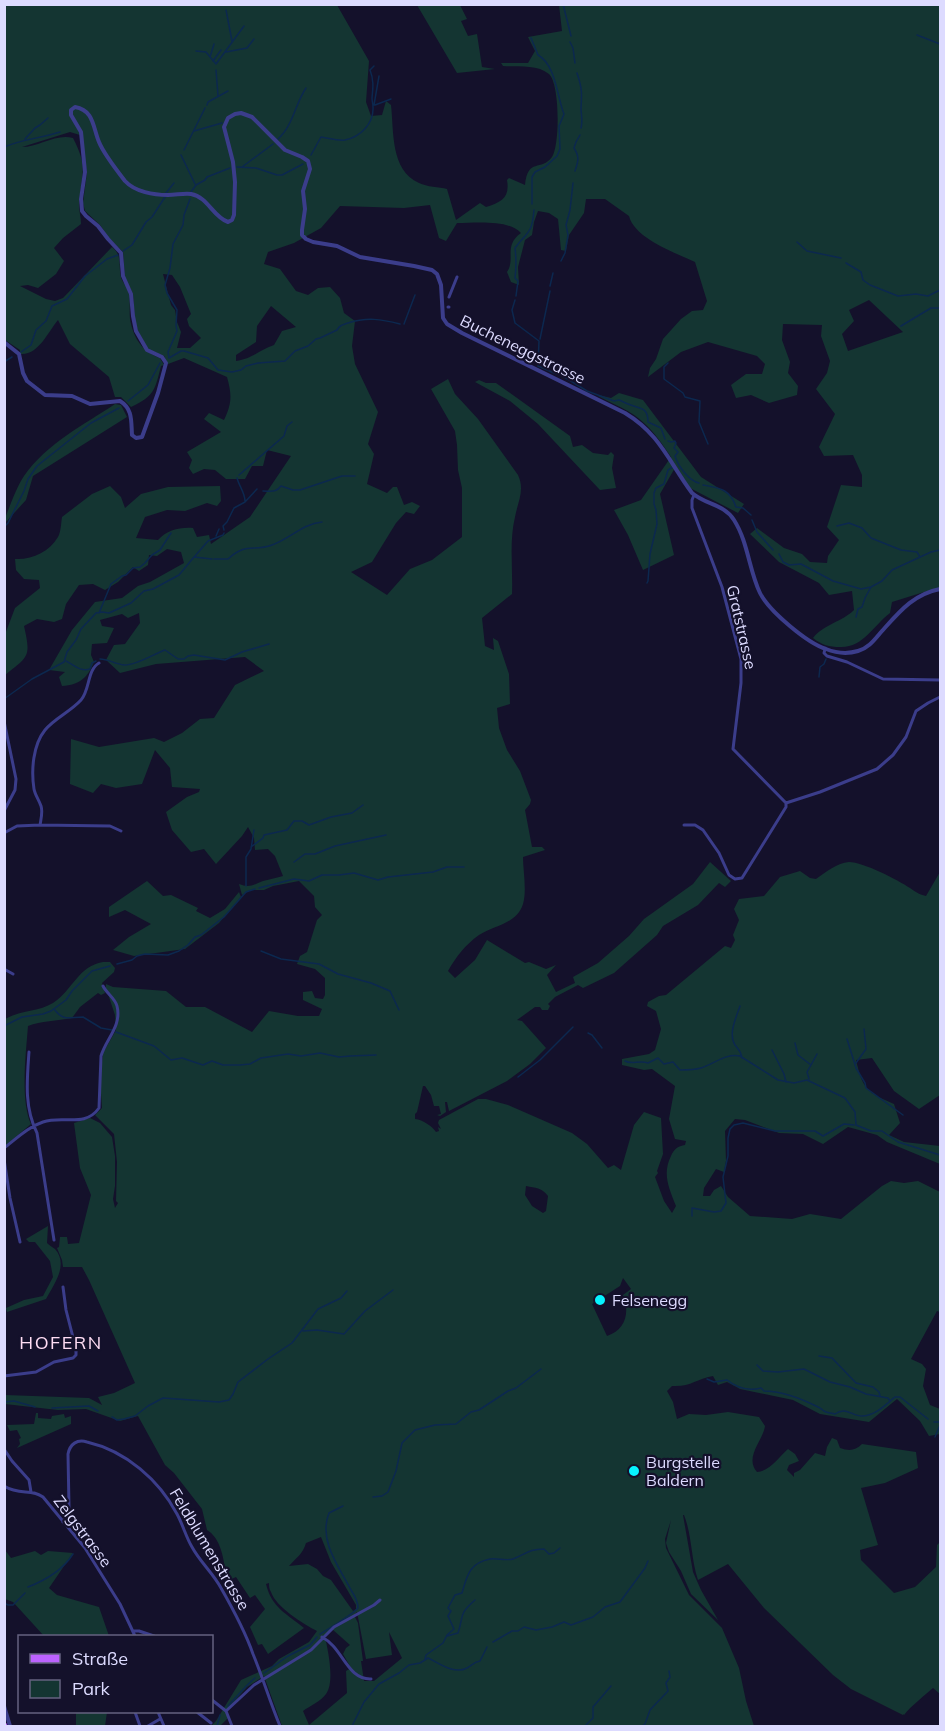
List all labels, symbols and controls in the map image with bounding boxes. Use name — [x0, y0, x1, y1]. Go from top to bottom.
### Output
street label: Bucheneggstrasse — [457, 310, 589, 388]
street label: Gratstrasse — [723, 583, 761, 671]
place label: Felsenegg — [612, 1290, 687, 1310]
marker: Felsenegg — [593, 1293, 607, 1307]
district label: HOFERN — [19, 1331, 103, 1354]
place label: Burgstelle Baldern — [646, 1452, 720, 1490]
marker: Burgstelle Baldern — [627, 1464, 641, 1478]
street label: Feldblumenstrasse — [166, 1484, 254, 1614]
street label: Zelgstrasse — [49, 1491, 117, 1571]
legend — [18, 1635, 213, 1713]
text: Straße — [72, 1647, 128, 1670]
text: Park — [72, 1677, 111, 1700]

